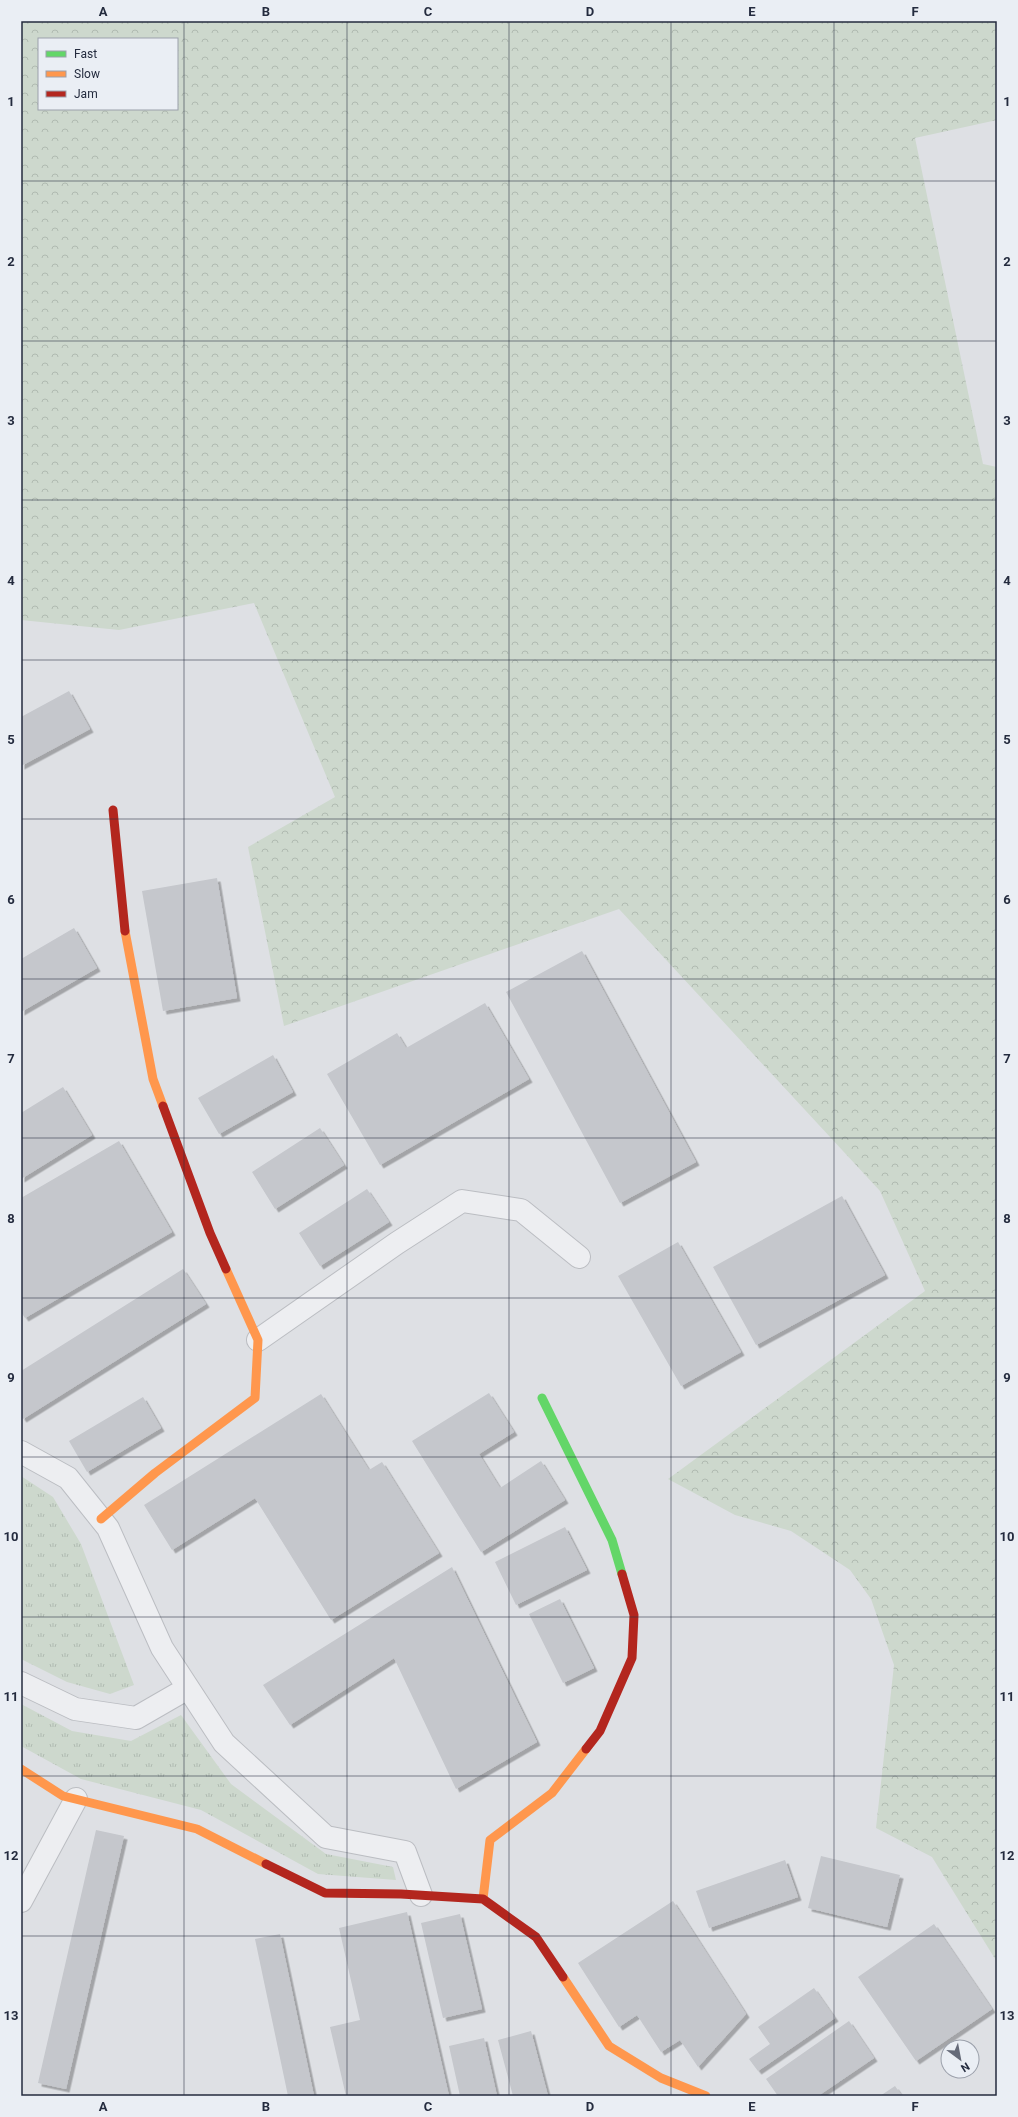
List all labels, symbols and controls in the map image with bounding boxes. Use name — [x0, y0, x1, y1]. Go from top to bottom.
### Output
text: A — [99, 4, 108, 19]
text: B — [262, 4, 270, 19]
text: C — [424, 4, 433, 19]
text: D — [586, 4, 594, 19]
text: E — [748, 4, 756, 19]
text: F — [911, 4, 919, 19]
legend — [38, 38, 178, 110]
text: Fast — [74, 47, 97, 61]
text: Slow — [74, 67, 100, 81]
text: Jam — [74, 87, 98, 101]
text: 1 — [7, 94, 15, 109]
text: 1 — [1003, 94, 1011, 109]
text: 2 — [7, 254, 15, 269]
text: 2 — [1003, 254, 1011, 269]
text: 3 — [7, 413, 15, 428]
text: 3 — [1003, 413, 1011, 428]
text: 4 — [7, 573, 15, 588]
text: 4 — [1003, 573, 1011, 588]
text: 5 — [7, 732, 15, 747]
text: 5 — [1003, 732, 1011, 747]
text: 6 — [7, 892, 15, 907]
text: 6 — [1003, 892, 1011, 907]
text: 7 — [7, 1051, 15, 1066]
text: 7 — [1003, 1051, 1011, 1066]
text: 8 — [7, 1211, 15, 1226]
text: 8 — [1003, 1211, 1011, 1226]
text: 9 — [7, 1370, 15, 1385]
text: 9 — [1003, 1370, 1011, 1385]
text: 10 — [4, 1529, 18, 1544]
text: 10 — [1000, 1529, 1014, 1544]
text: 11 — [4, 1689, 18, 1704]
text: 11 — [1000, 1689, 1014, 1704]
text: 12 — [4, 1848, 18, 1863]
text: 12 — [1000, 1848, 1014, 1863]
text: 13 — [4, 2008, 18, 2023]
text: 13 — [1000, 2008, 1014, 2023]
north arrow — [940, 2039, 980, 2079]
text: N — [958, 2059, 972, 2075]
text: A — [99, 2099, 108, 2114]
text: B — [262, 2099, 270, 2114]
text: C — [424, 2099, 433, 2114]
text: D — [586, 2099, 594, 2114]
text: E — [748, 2099, 756, 2114]
text: F — [911, 2099, 919, 2114]

